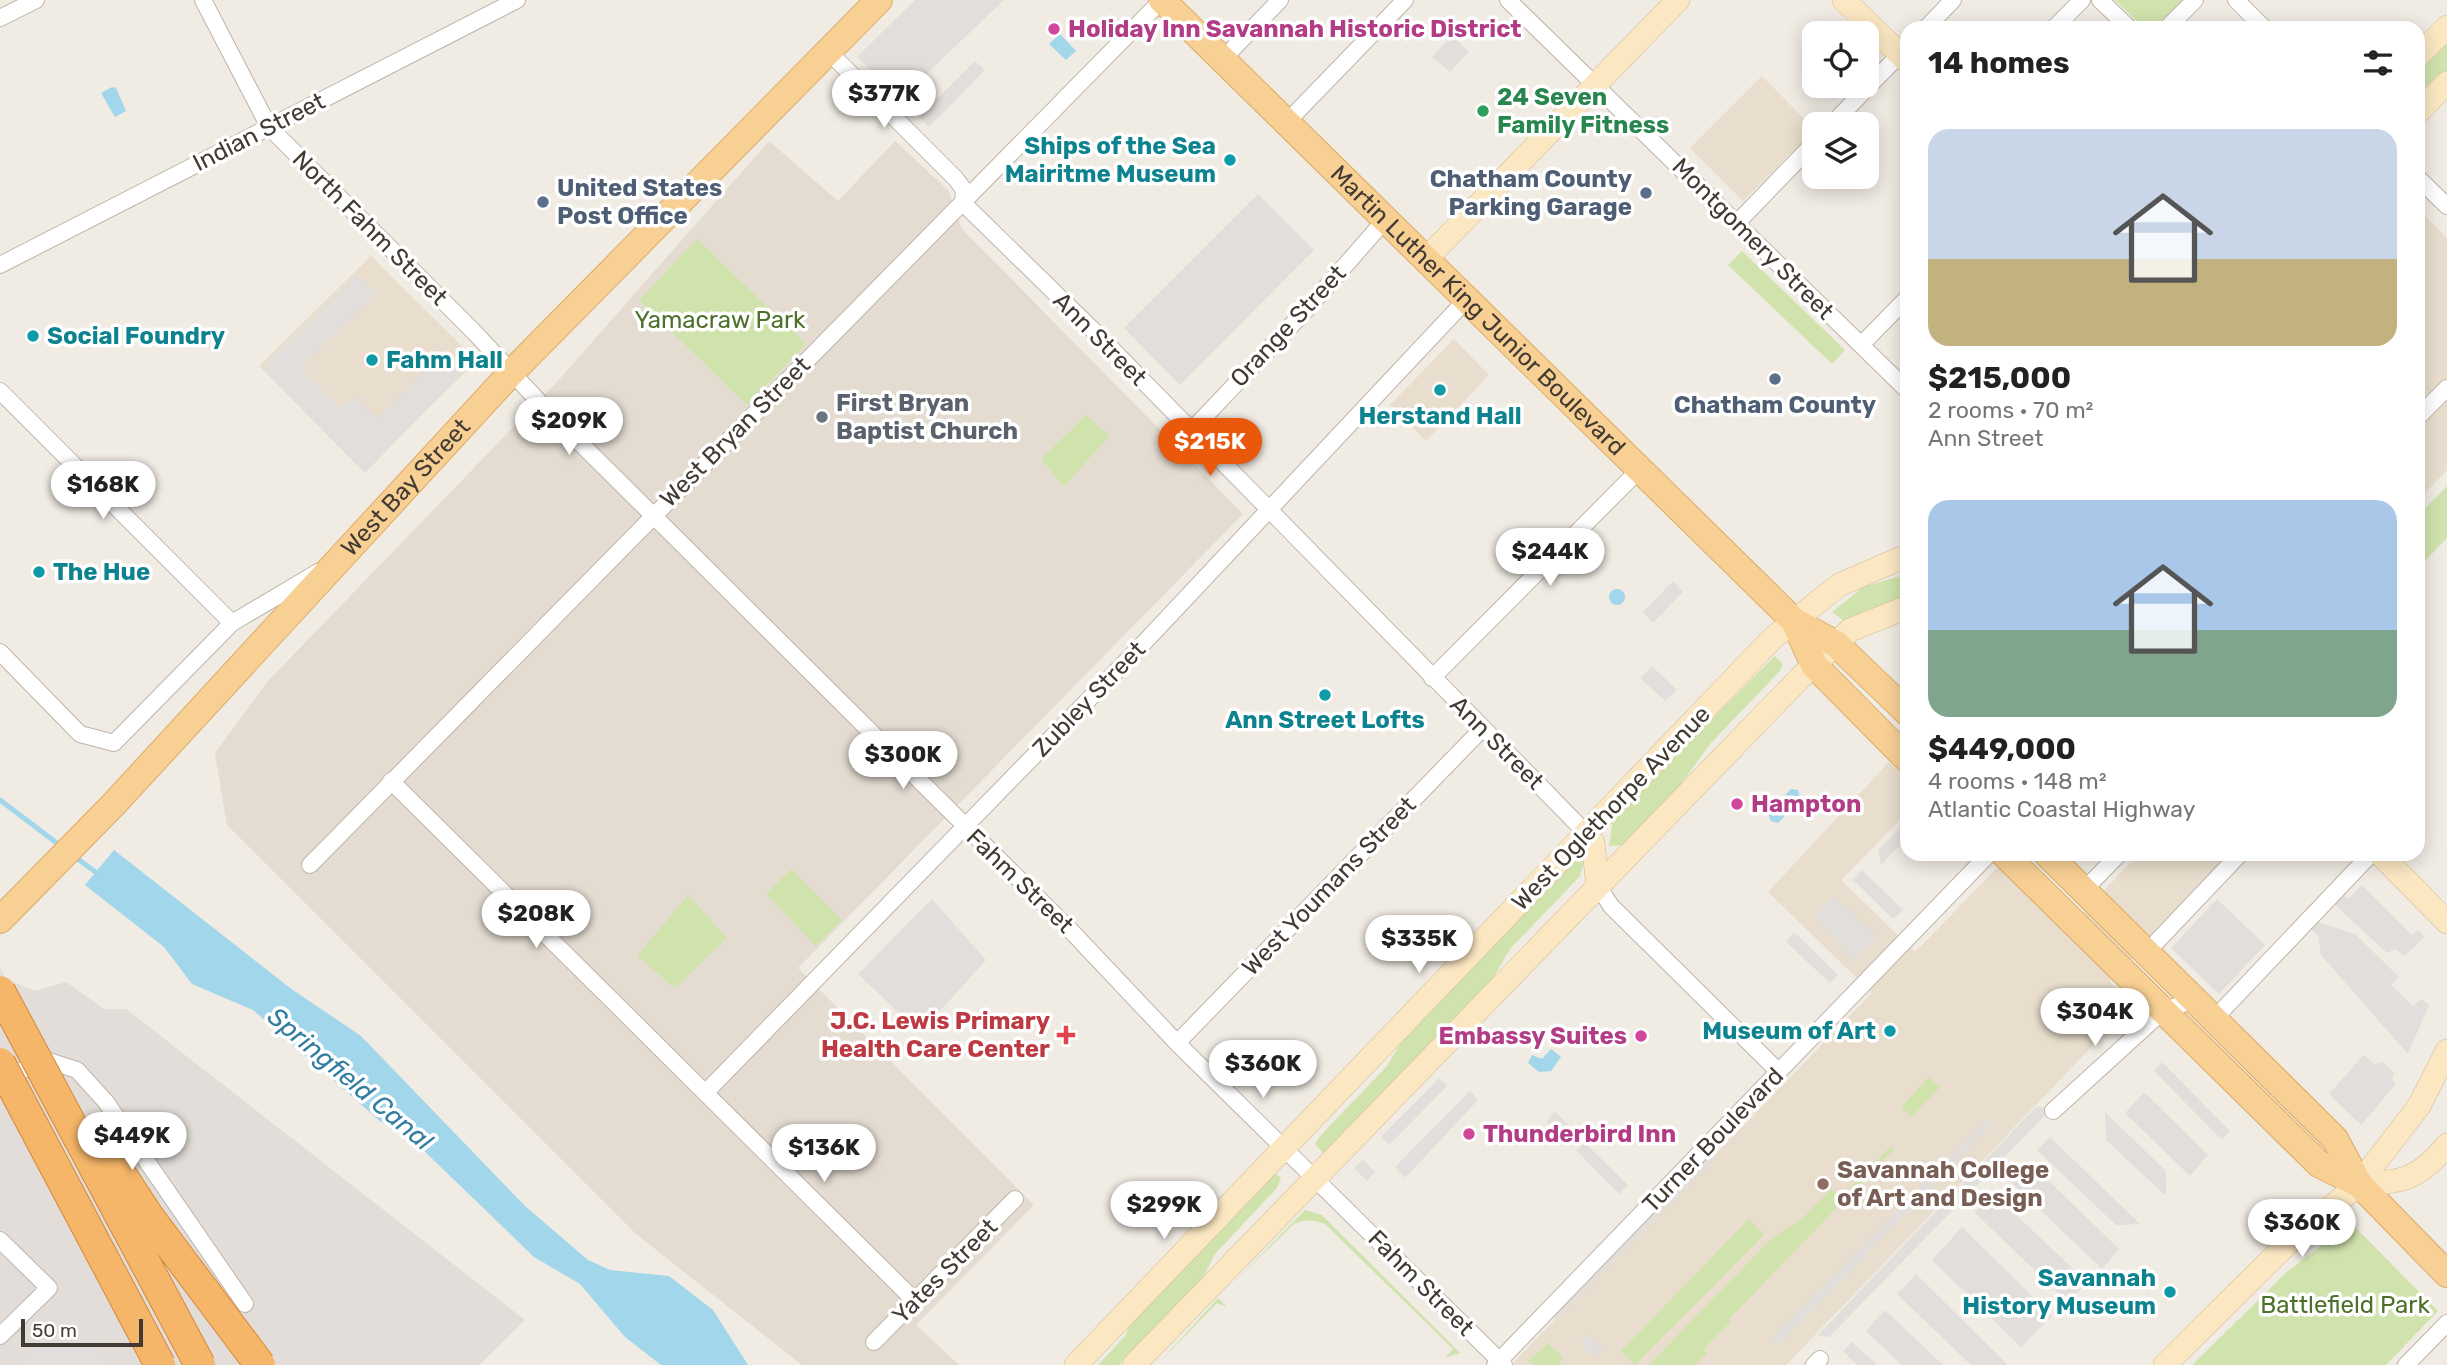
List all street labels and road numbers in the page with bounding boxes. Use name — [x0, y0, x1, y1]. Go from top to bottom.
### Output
street label: Indian Street — [188, 87, 330, 177]
street label: North Fahm Street — [287, 145, 453, 311]
street label: Montgomery Street — [1667, 153, 1839, 325]
street label: Martin Luther King Junior Boulevard — [1325, 160, 1631, 461]
street label: Orange Street — [1225, 259, 1351, 393]
street label: Ann Street — [1048, 287, 1152, 391]
street label: West Bryan Street — [654, 351, 816, 513]
street label: West Bay Street — [335, 413, 476, 562]
street label: Zubley Street — [1027, 636, 1151, 762]
street label: Ann Street — [1445, 691, 1549, 795]
street label: West Oglethorpe Avenue — [1506, 700, 1716, 916]
street label: West Youmans Street — [1237, 791, 1421, 981]
street label: Fahm Street — [961, 823, 1079, 939]
street label: Turner Boulevard — [1637, 1062, 1789, 1218]
street label: Yates Street — [887, 1213, 1003, 1329]
street label: Fahm Street — [1362, 1224, 1480, 1342]

